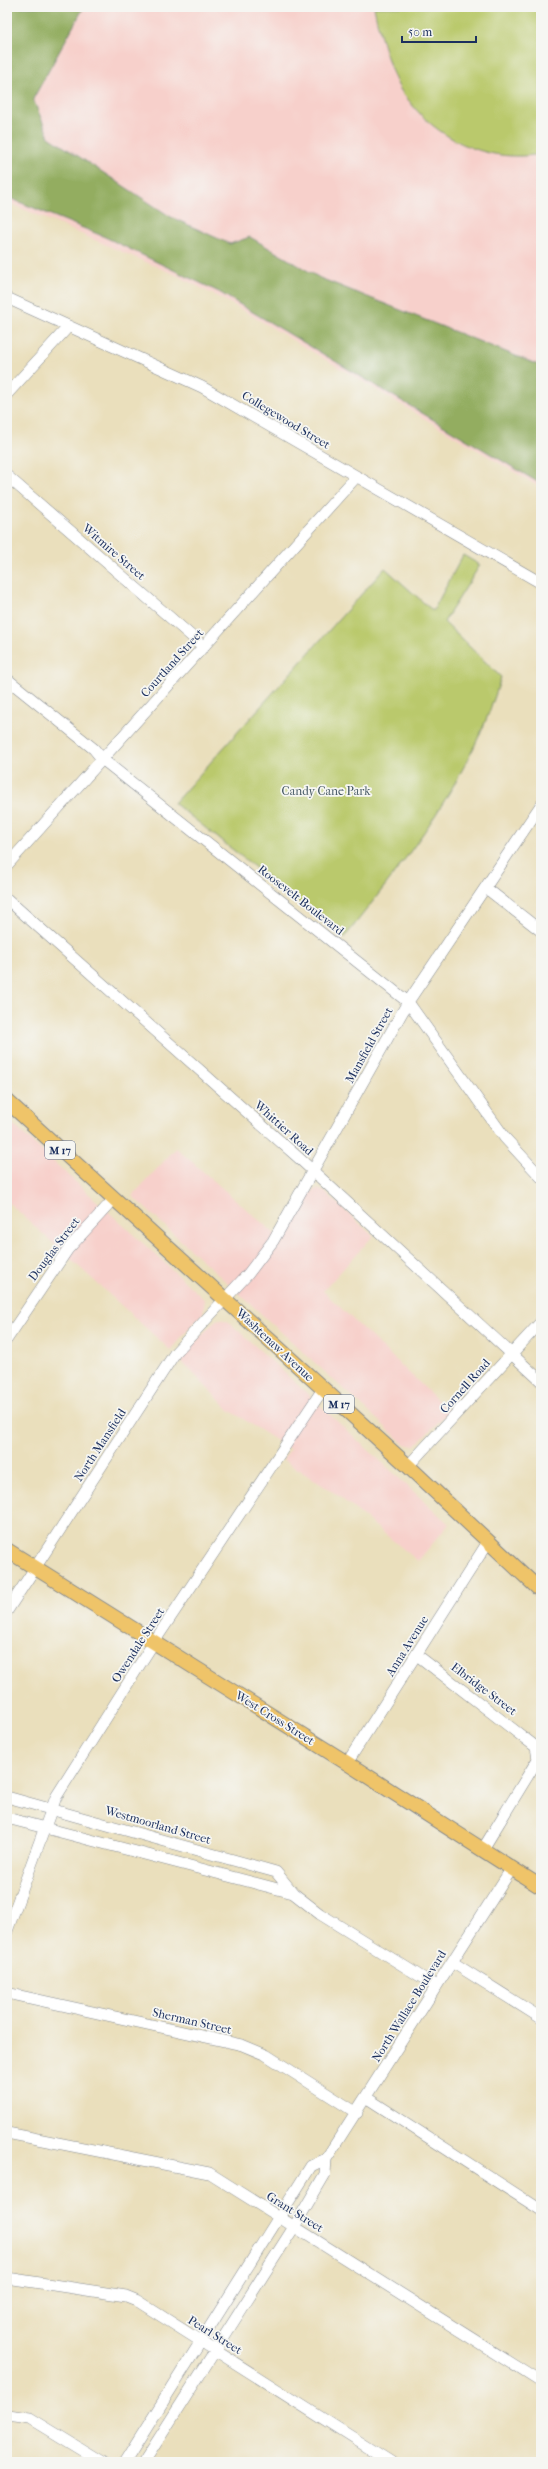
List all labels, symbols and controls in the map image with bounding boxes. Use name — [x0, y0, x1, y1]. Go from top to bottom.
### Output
scale bar — [402, 18, 476, 44]
text: 50 m — [408, 25, 432, 39]
street label: Collegewood Street — [239, 388, 333, 452]
street label: Witmire Street — [79, 520, 149, 583]
street label: Courtland Street — [138, 626, 207, 700]
park label: Candy Cane Park — [282, 784, 371, 798]
street label: Roosevelt Boulevard — [255, 862, 347, 938]
street label: Mansfield Street — [342, 1004, 396, 1085]
street label: Whittier Road — [251, 1097, 317, 1158]
road number: M 17 — [45, 1141, 75, 1159]
street label: Douglas Street — [26, 1214, 83, 1284]
street label: Washtenaw Avenue — [233, 1305, 316, 1384]
street label: Cornell Road — [437, 1356, 493, 1416]
road number: M 17 — [324, 1395, 354, 1413]
street label: North Mansfield — [71, 1406, 129, 1484]
street label: Owendale Street — [109, 1604, 168, 1685]
street label: Anna Avenue — [382, 1613, 431, 1680]
street label: Elbridge Street — [448, 1660, 520, 1719]
street label: West Cross Street — [232, 1688, 318, 1748]
street label: Westmoorland Street — [103, 1803, 213, 1847]
street label: North Wallace Boulevard — [369, 1947, 449, 2064]
street label: Sherman Street — [151, 2005, 234, 2037]
street label: Grant Street — [264, 2189, 327, 2235]
street label: Pearl Street — [185, 2313, 245, 2357]

